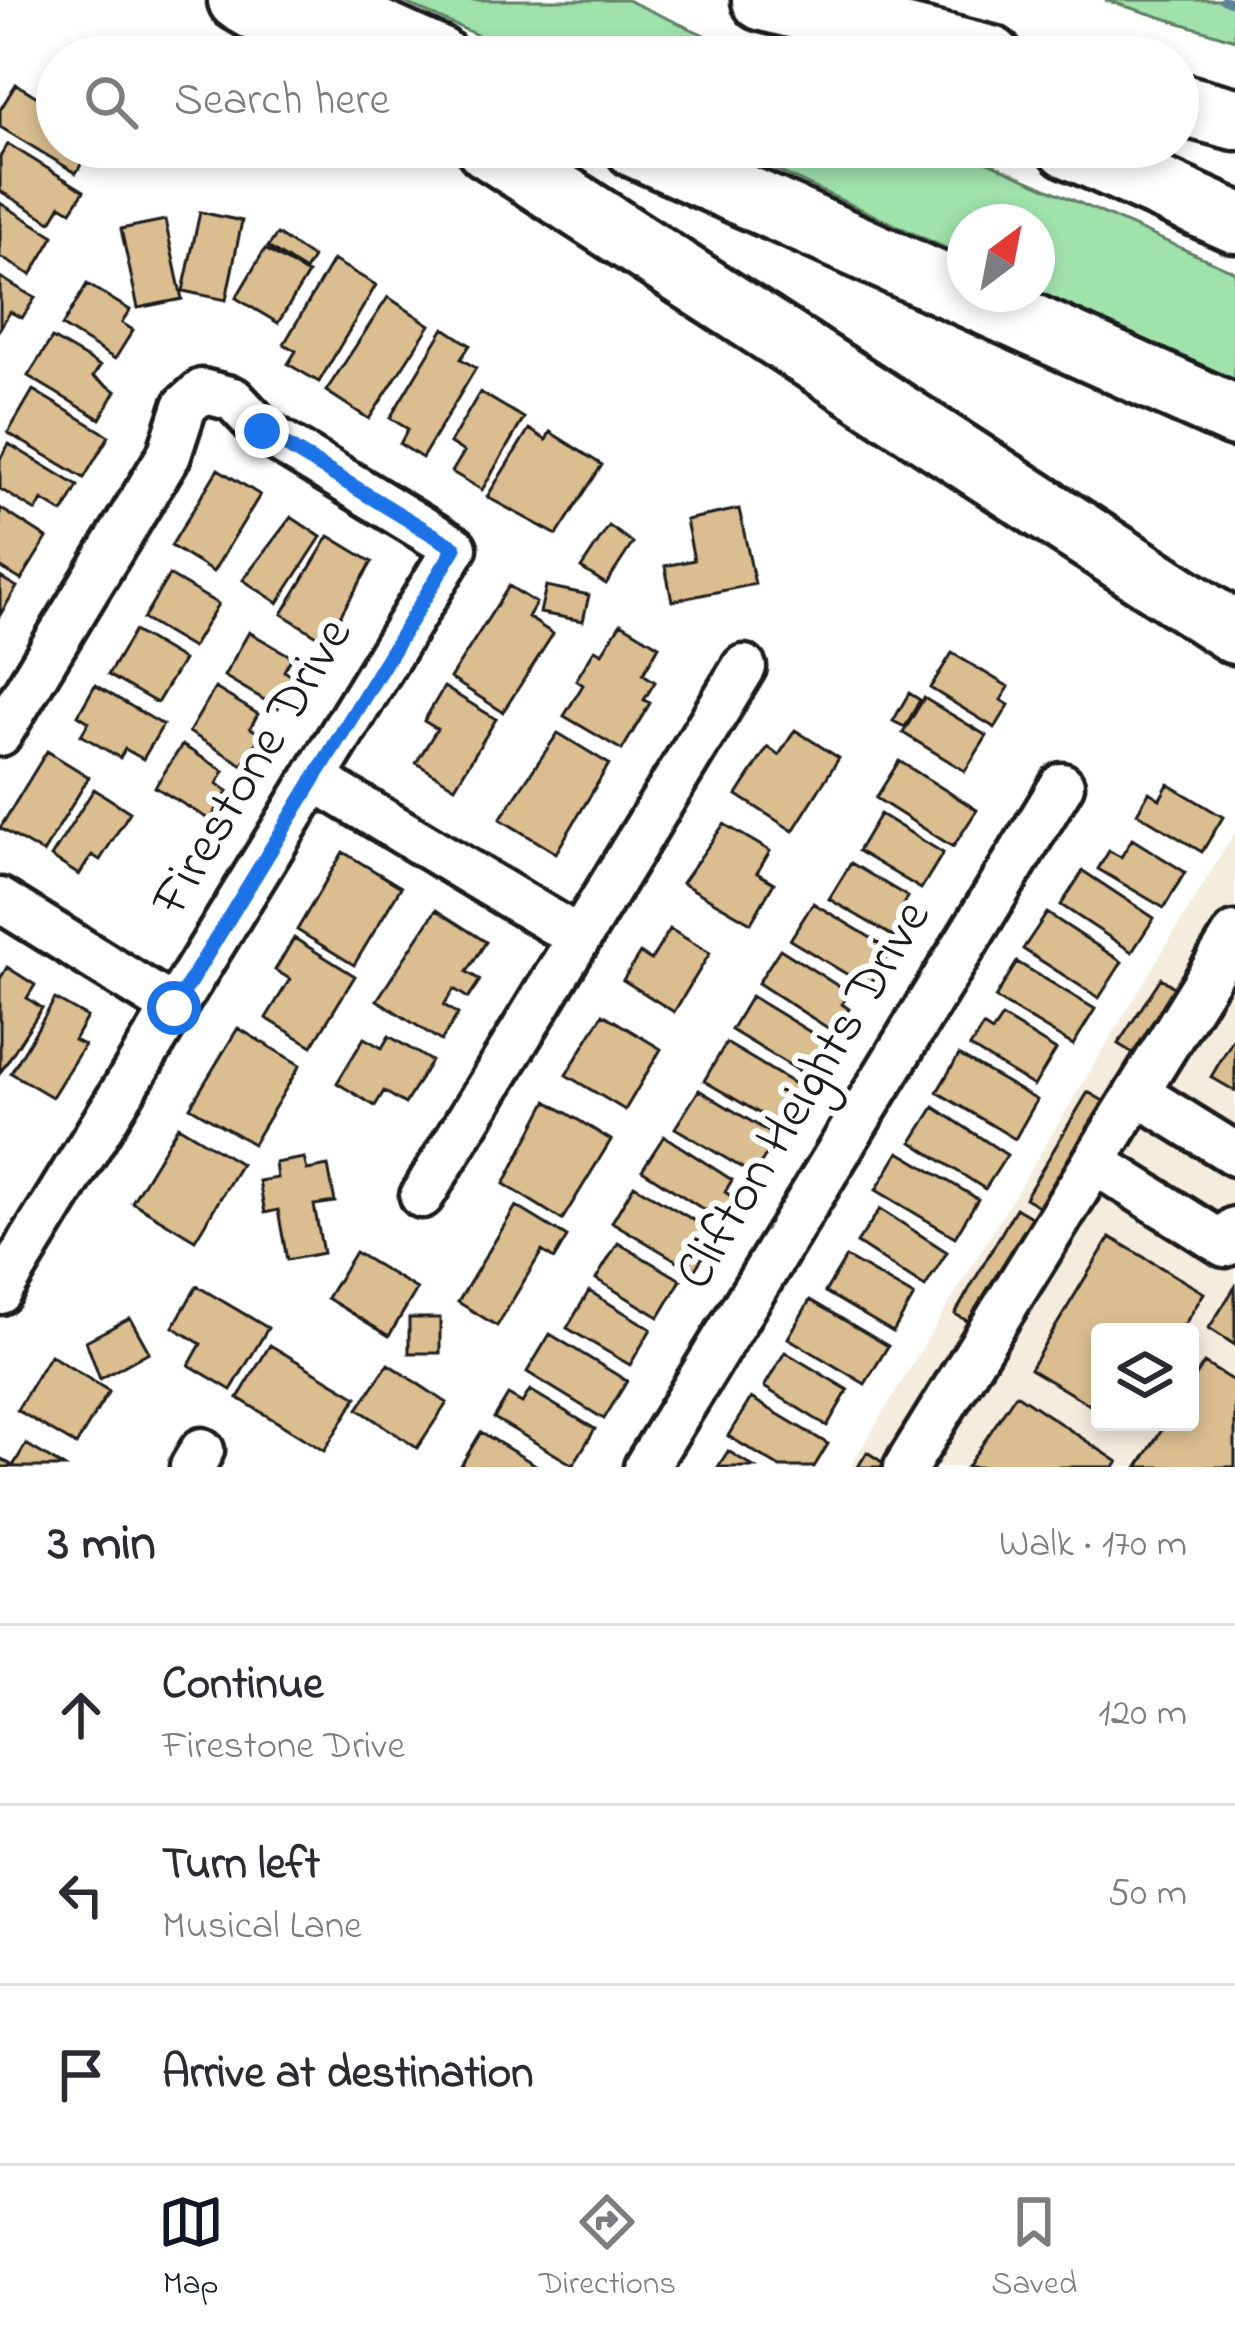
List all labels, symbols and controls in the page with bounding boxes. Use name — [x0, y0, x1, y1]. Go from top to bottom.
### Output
search box — [36, 36, 1199, 168]
icon: search — [78, 69, 144, 135]
text: Search here — [174, 69, 390, 135]
north arrow — [947, 204, 1055, 312]
route end — [235, 404, 289, 458]
street label: Firestone Drive — [133, 603, 374, 934]
street label: Clifton Heights Drive — [658, 886, 954, 1306]
route start — [147, 981, 201, 1035]
map controls — [1091, 1323, 1199, 1431]
button: layers — [1091, 1323, 1199, 1431]
text: 3 min — [48, 1508, 156, 1583]
text: Walk · 170 m — [999, 1517, 1187, 1574]
text: Continue — [162, 1653, 323, 1719]
icon: ahead — [48, 1682, 114, 1748]
text: 120 m — [1098, 1686, 1187, 1743]
text: Firestone Drive — [162, 1719, 405, 1776]
text: Turn left — [162, 1833, 320, 1899]
icon: left — [48, 1862, 114, 1928]
text: 50 m — [1108, 1866, 1187, 1923]
text: Musical Lane — [162, 1899, 362, 1956]
icon: arrive — [48, 2042, 114, 2108]
text: Arrive at destination — [162, 2042, 533, 2108]
tab: Map — [158, 2189, 224, 2309]
tab: Directions — [539, 2189, 676, 2309]
tab: Saved — [991, 2189, 1077, 2309]

